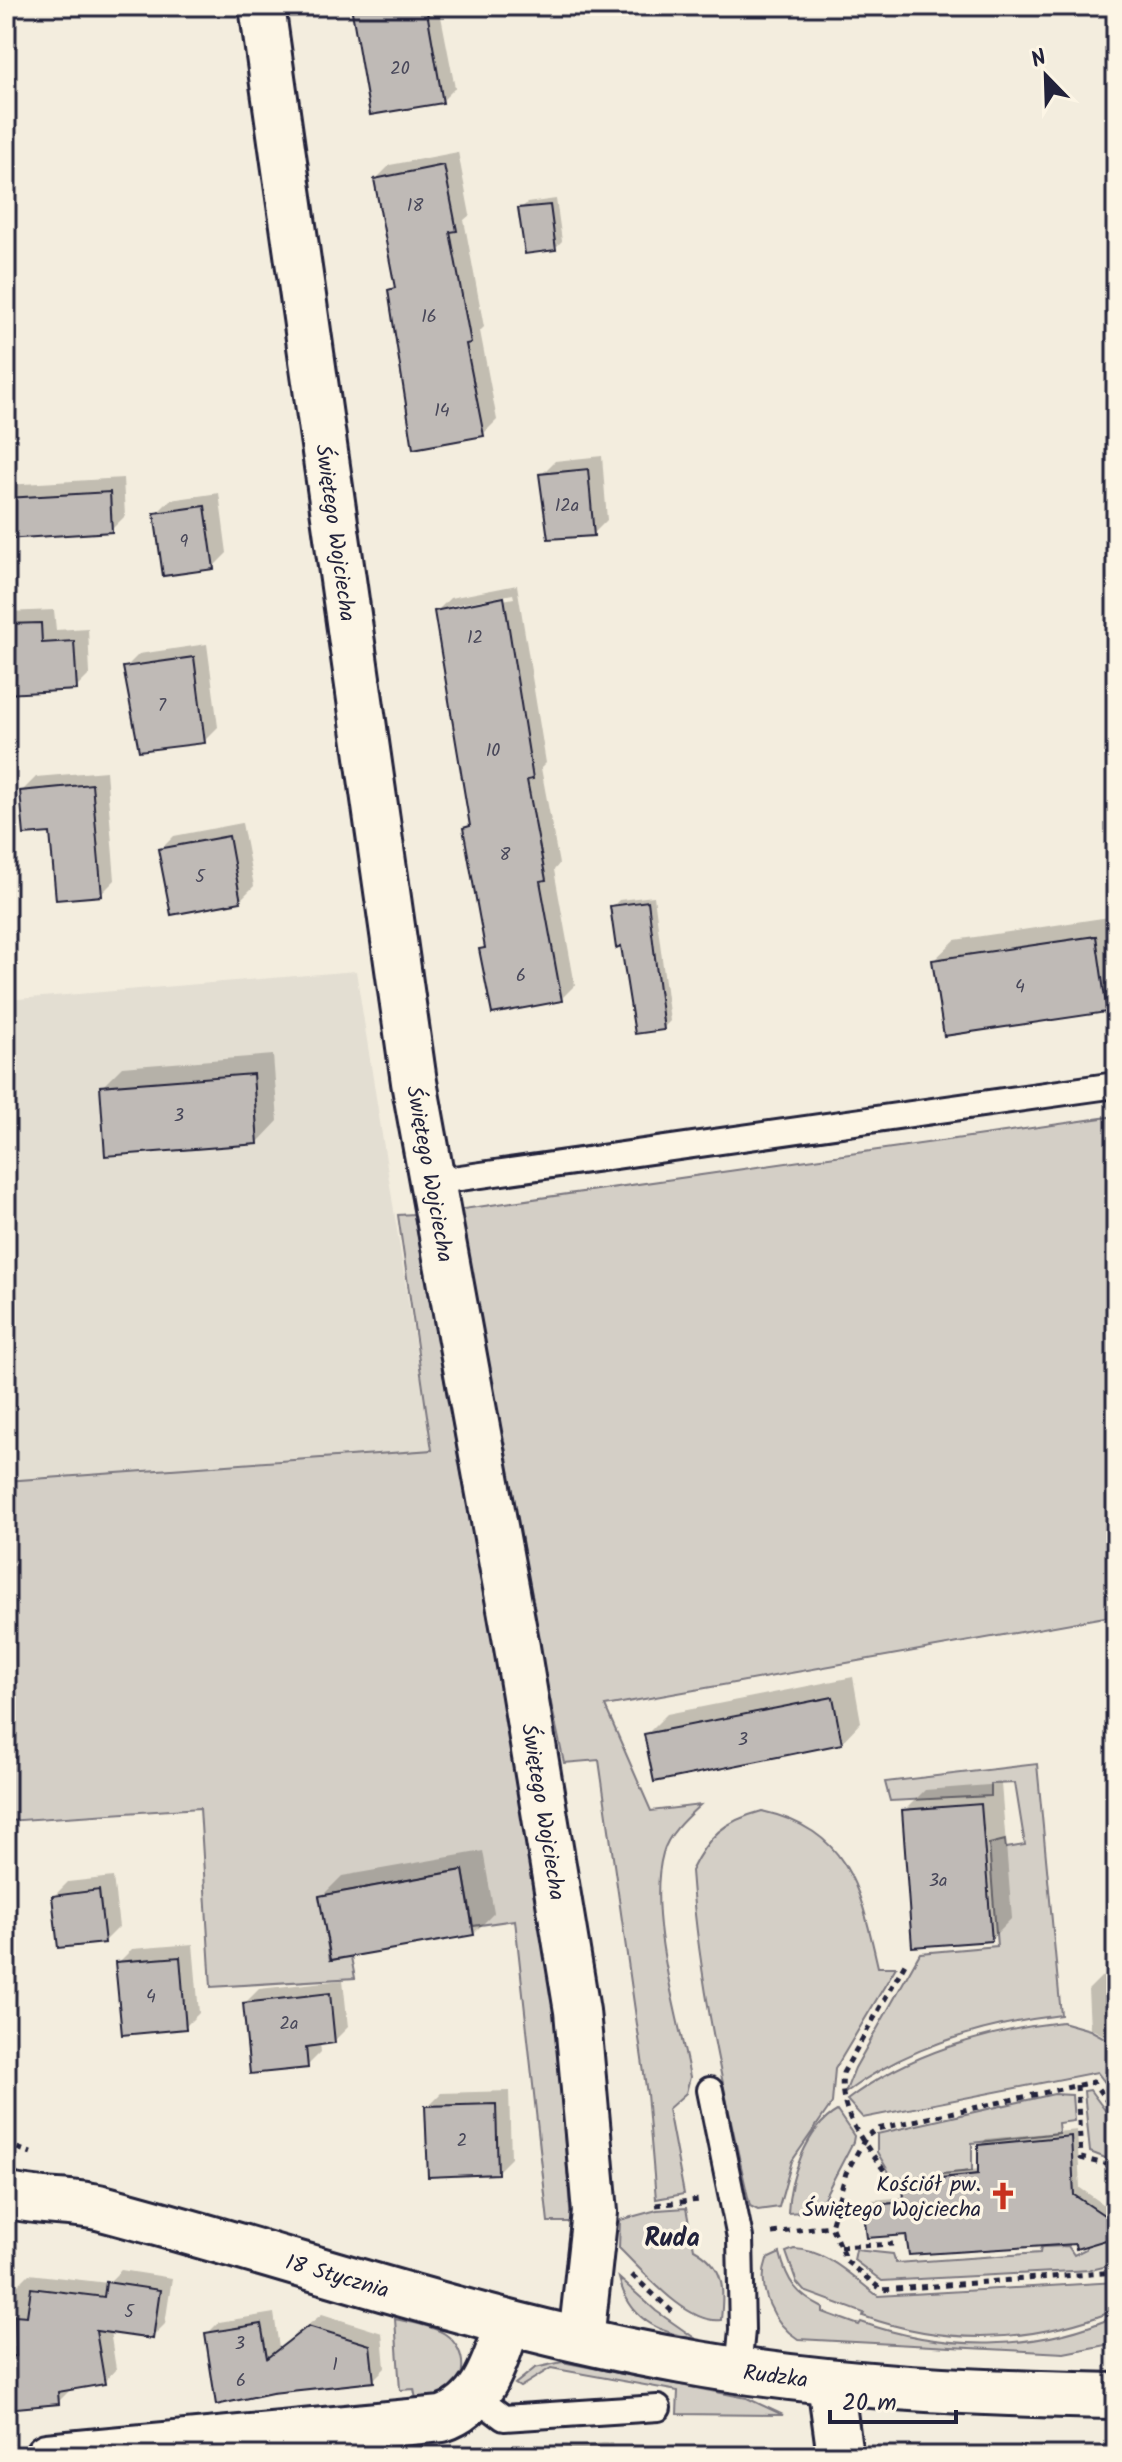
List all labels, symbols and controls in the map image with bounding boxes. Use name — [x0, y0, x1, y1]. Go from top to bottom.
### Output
north arrow — [1006, 36, 1086, 116]
text: N — [1026, 41, 1052, 79]
house number: 20 — [390, 55, 410, 84]
house number: 18 — [407, 192, 423, 221]
house number: 16 — [421, 303, 437, 332]
house number: 14 — [434, 397, 450, 426]
street label: Świętego Wojciecha — [304, 442, 364, 624]
house number: 12a — [555, 492, 579, 521]
house number: 9 — [180, 528, 189, 557]
house number: 12 — [467, 624, 483, 653]
house number: 7 — [158, 692, 167, 721]
house number: 10 — [486, 737, 500, 766]
house number: 8 — [500, 841, 511, 870]
house number: 5 — [195, 863, 206, 892]
house number: 6 — [516, 962, 526, 991]
house number: 4 — [1015, 973, 1025, 1002]
street label: Świętego Wojciecha — [395, 1083, 462, 1265]
house number: 3 — [174, 1102, 184, 1131]
street label: Świętego Wojciecha — [510, 1721, 573, 1903]
house number: 3 — [738, 1726, 748, 1755]
house number: 3a — [929, 1867, 947, 1896]
house number: 4 — [146, 1983, 156, 2012]
house number: 2a — [280, 2010, 298, 2039]
house number: 2 — [457, 2127, 467, 2156]
place label: Kościół pw. Świętego Wojciecha — [803, 2168, 981, 2228]
church icon: Kościół pw. Świętego Wojciecha — [988, 2181, 1018, 2211]
district label: Ruda — [644, 2218, 700, 2260]
street label: 18 Stycznia — [281, 2246, 393, 2309]
house number: 5 — [124, 2298, 135, 2327]
house number: 3 — [235, 2330, 245, 2359]
house number: 1 — [332, 2351, 338, 2380]
street label: Rudzka — [741, 2356, 810, 2399]
house number: 6 — [236, 2367, 246, 2396]
scale bar — [830, 2374, 956, 2424]
text: 20 m — [842, 2384, 897, 2423]

